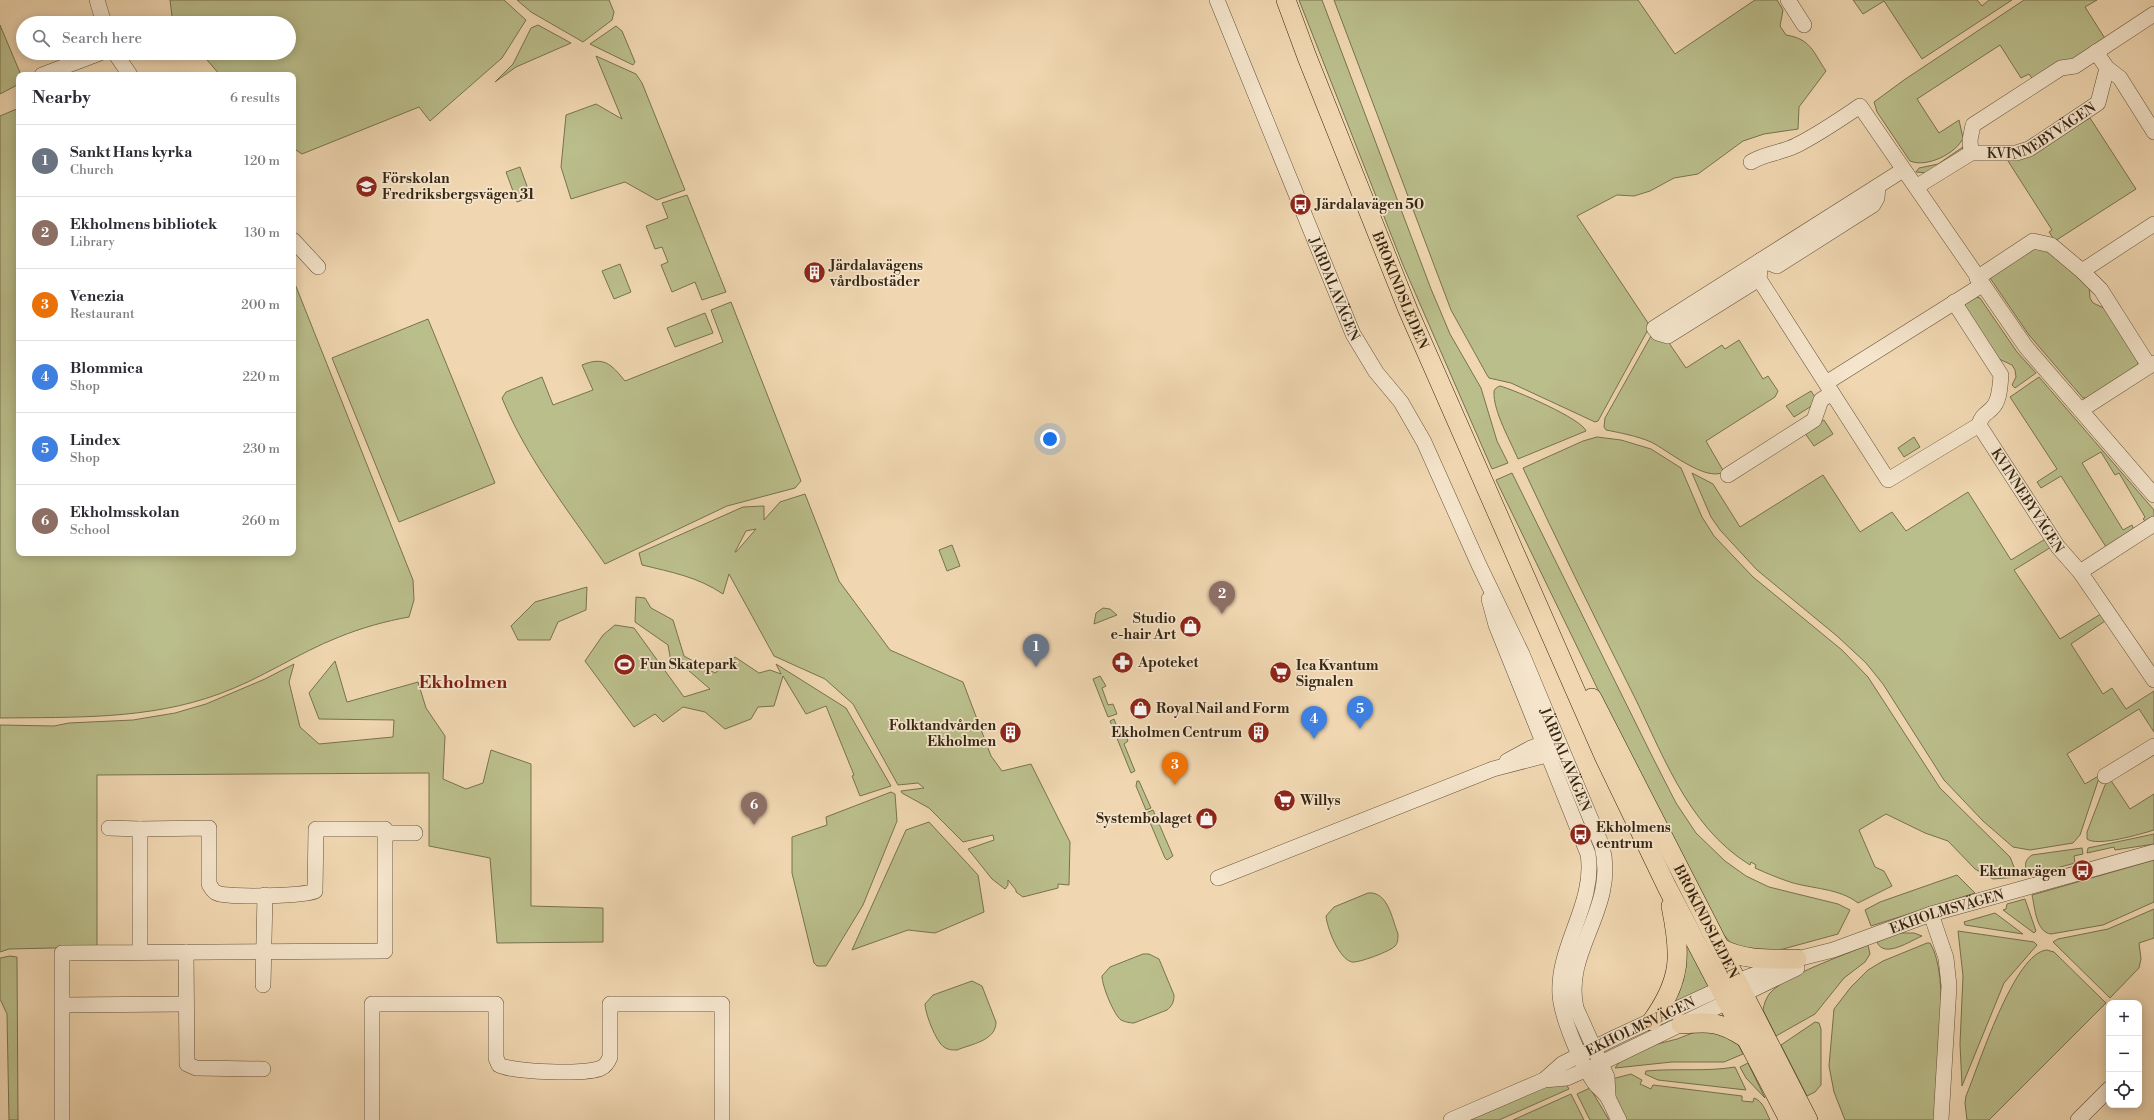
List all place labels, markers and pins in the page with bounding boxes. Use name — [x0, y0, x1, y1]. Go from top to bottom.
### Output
place label: Förskolan Fredriksbergsvägen 31 — [382, 170, 535, 204]
school or university icon: Förskolan Fredriksbergsvägen 31 — [353, 173, 379, 199]
bus stop icon: Järdalavägen 50 — [1287, 191, 1313, 217]
place label: Järdalavägen 50 — [1314, 196, 1424, 214]
place label: Järdalavägens vårdbostäder — [828, 257, 923, 291]
building icon: Järdalavägens vårdbostäder — [802, 260, 828, 286]
pin: 2 — [1209, 581, 1235, 614]
place label: Studio e-hair Art — [1111, 610, 1177, 644]
shop icon: Studio e-hair Art — [1178, 613, 1204, 639]
pin: 1 — [1023, 634, 1049, 667]
pharmacy icon: Apoteket — [1110, 649, 1136, 675]
sports icon: Fun Skatepark — [611, 651, 637, 677]
place label: Apoteket — [1137, 654, 1199, 672]
place label: Fun Skatepark — [640, 656, 738, 674]
place label: Ica Kvantum Signalen — [1296, 657, 1379, 691]
supermarket icon: Ica Kvantum Signalen — [1267, 660, 1293, 686]
shop icon: Royal Nail and Form — [1128, 695, 1154, 721]
pin: 5 — [1347, 696, 1373, 729]
place label: Royal Nail and Form — [1156, 700, 1290, 718]
pin: 4 — [1301, 706, 1327, 739]
place label: Folktandvården Ekholmen — [889, 717, 996, 751]
building icon: Ekholmen Centrum — [1245, 719, 1271, 745]
building icon: Folktandvården Ekholmen — [998, 720, 1024, 746]
place label: Ekholmen Centrum — [1111, 724, 1242, 742]
pin: 3 — [1162, 752, 1188, 785]
supermarket icon: Willys — [1271, 787, 1297, 813]
pin: 6 — [741, 792, 767, 825]
place label: Willys — [1299, 792, 1340, 810]
shop icon: Systembolaget — [1194, 805, 1220, 831]
place label: Systembolaget — [1096, 810, 1193, 828]
place label: Ekholmens centrum — [1596, 819, 1671, 853]
bus stop icon: Ekholmens centrum — [1568, 822, 1594, 848]
bus stop icon: Ektunavägen — [2069, 858, 2095, 884]
place label: Ektunavägen — [1979, 863, 2066, 881]

